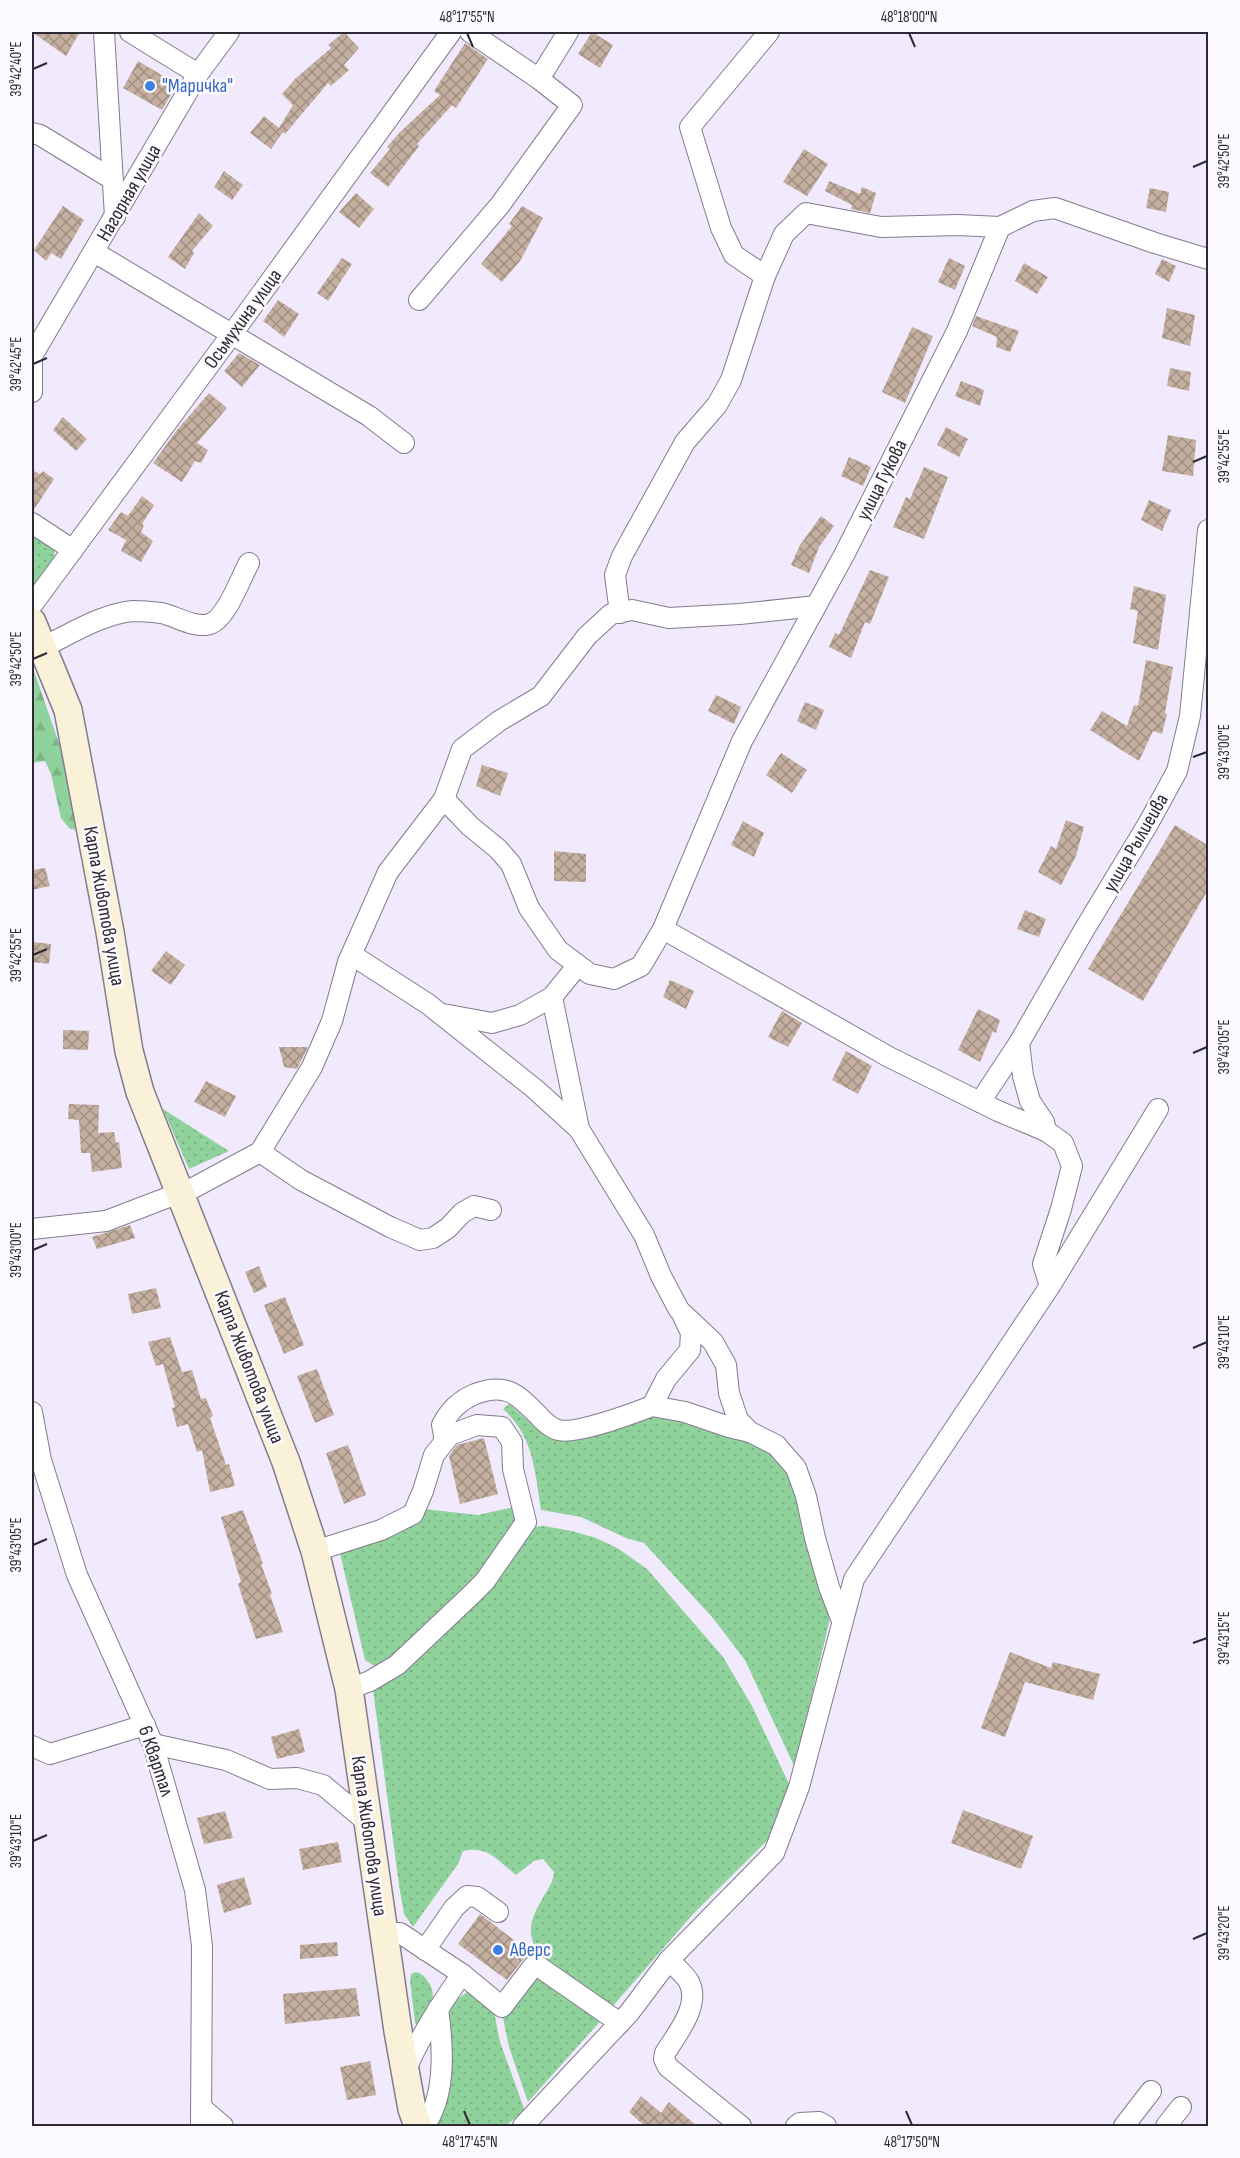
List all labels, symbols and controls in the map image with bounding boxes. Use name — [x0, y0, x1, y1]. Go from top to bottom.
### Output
text: 48°17'55"N — [439, 8, 495, 27]
text: 48°18'00"N — [881, 8, 937, 27]
text: 39°42'40"E — [7, 41, 26, 97]
place label: "Маричка" — [162, 74, 233, 98]
marker: "Маричка" — [143, 79, 157, 93]
text: 39°42'50"E — [1215, 133, 1234, 189]
street label: Нагорная улица — [92, 140, 166, 246]
street label: Осьмухина улица — [199, 265, 287, 373]
text: 39°42'45"E — [7, 337, 26, 391]
text: 39°42'55"E — [1215, 429, 1234, 483]
street label: улица Гукова — [851, 435, 913, 525]
text: 39°42'50"E — [7, 631, 26, 687]
text: 39°43'00"E — [1215, 724, 1234, 780]
street label: улица Рылиеива — [1098, 789, 1174, 897]
street label: Карпа Животова улица — [78, 824, 130, 988]
text: 39°42'55"E — [7, 928, 26, 982]
text: 39°43'05"E — [1215, 1019, 1234, 1075]
text: 39°43'00"E — [7, 1222, 26, 1278]
street label: Карпа Животова улица — [209, 1287, 289, 1447]
text: 39°43'10"E — [1215, 1315, 1234, 1369]
text: 39°43'05"E — [7, 1517, 26, 1573]
text: 39°43'15"E — [1215, 1611, 1234, 1665]
street label: 6 Квартал — [133, 1723, 179, 1799]
street label: Карпа Животова улица — [346, 1754, 392, 1918]
text: 39°43'10"E — [7, 1814, 26, 1868]
text: 39°43'20"E — [1215, 1905, 1234, 1961]
place label: Аверс — [509, 1938, 551, 1962]
marker: Аверс — [491, 1943, 505, 1957]
text: 48°17'45"N — [442, 2133, 498, 2152]
text: 48°17'50"N — [884, 2133, 940, 2152]

